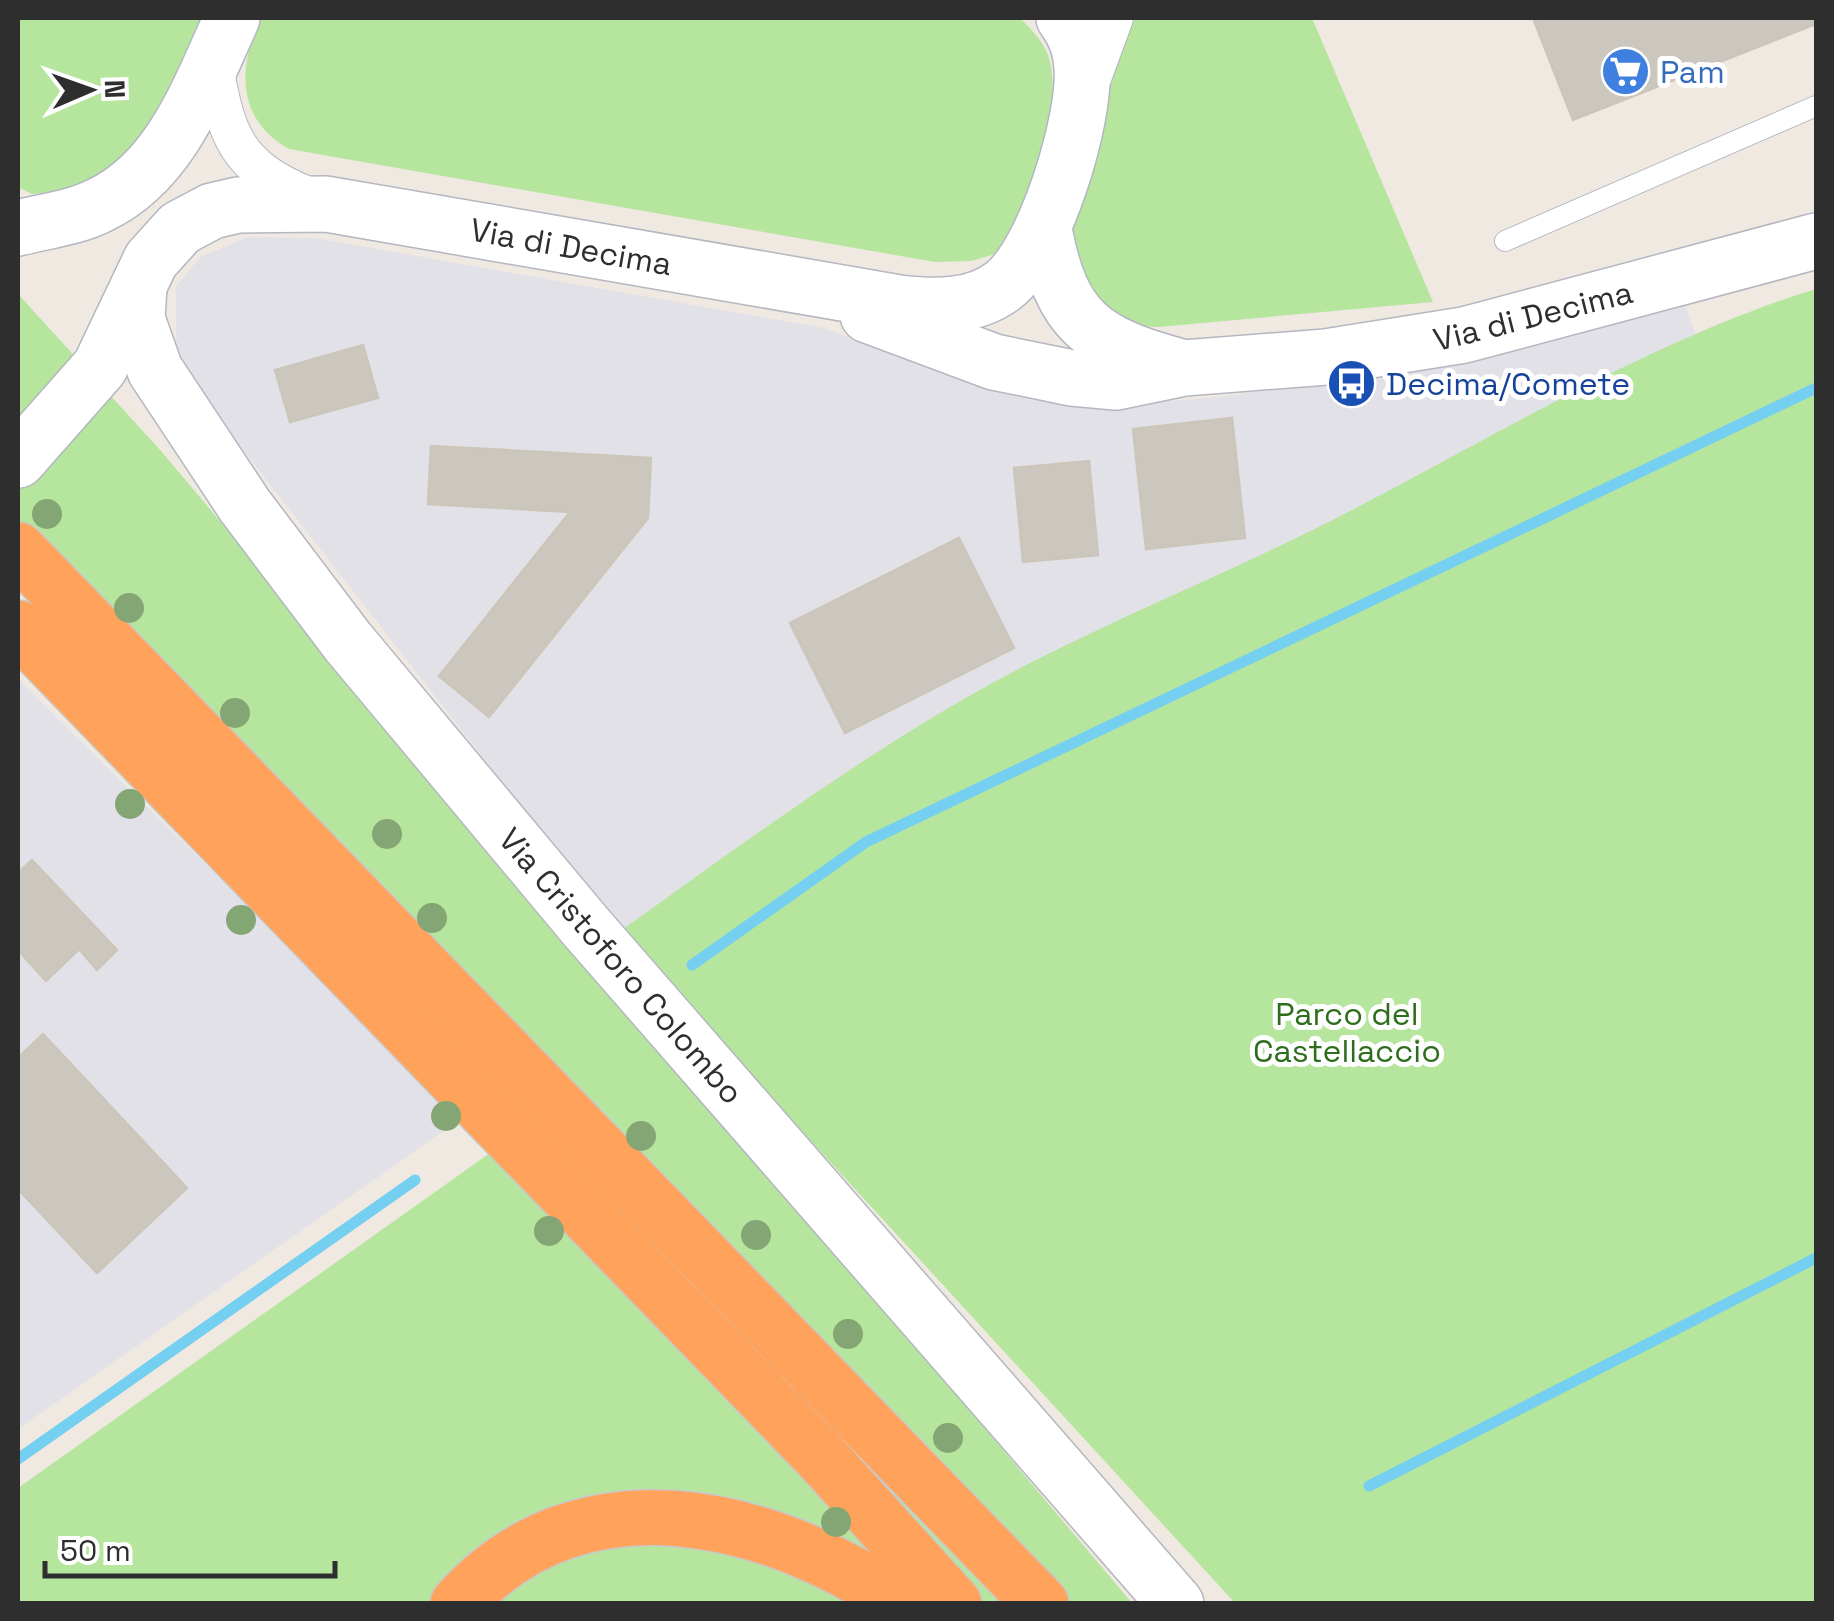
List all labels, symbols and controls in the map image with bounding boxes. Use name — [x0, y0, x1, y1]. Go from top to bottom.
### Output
north arrow — [40, 40, 140, 140]
supermarket icon: Pam — [1599, 46, 1651, 98]
place label: Pam — [1660, 52, 1725, 92]
text: N — [97, 79, 133, 99]
street label: Via di Decima — [467, 210, 675, 284]
street label: Via di Decima — [1429, 272, 1637, 360]
bus stop icon: Decima/Comete — [1325, 358, 1377, 410]
place label: Decima/Comete — [1386, 364, 1630, 404]
street label: Via Cristoforo Colombo — [490, 820, 752, 1112]
park label: Parco del Castellaccio — [1253, 994, 1441, 1071]
scale bar — [45, 1516, 335, 1578]
text: 50 m — [60, 1531, 131, 1570]

